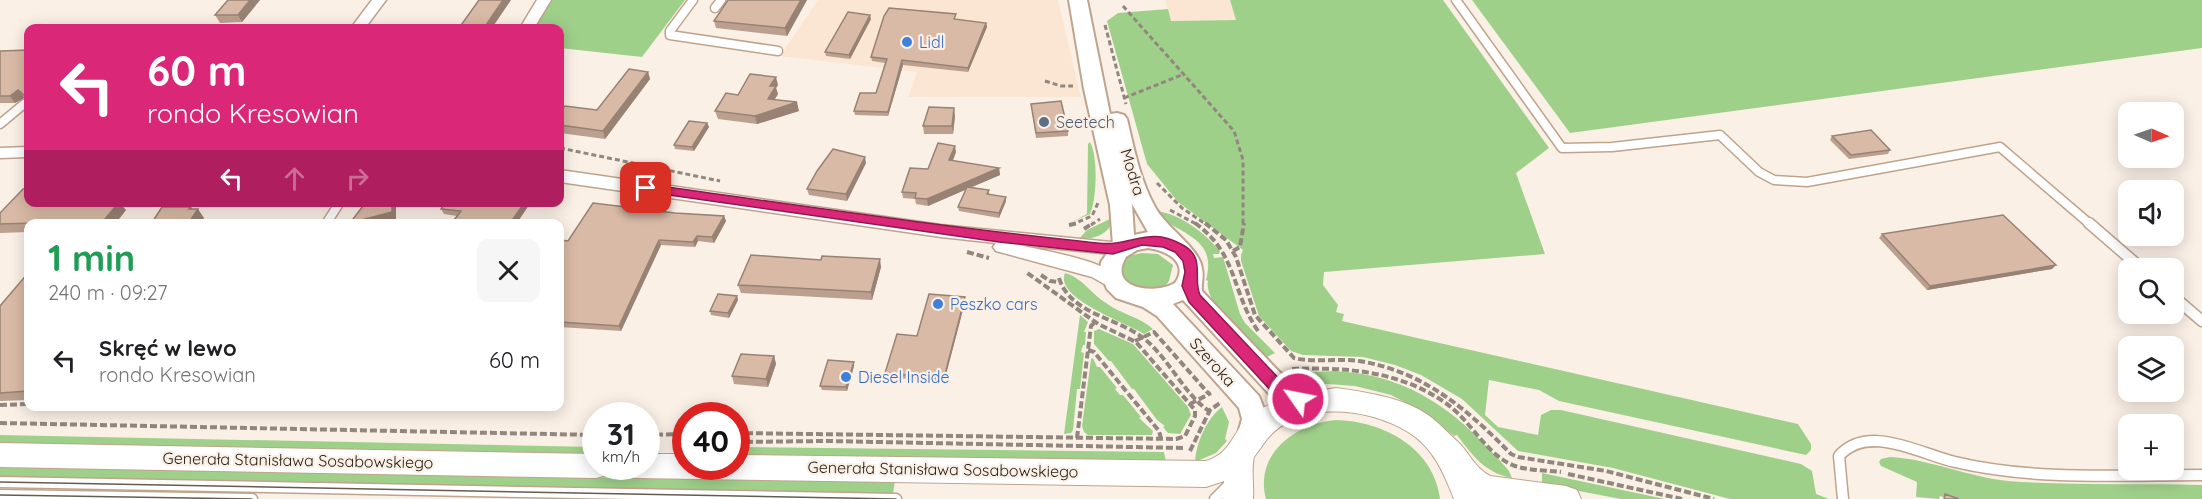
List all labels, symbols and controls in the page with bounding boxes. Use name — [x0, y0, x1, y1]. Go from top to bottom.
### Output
place label: Lidl — [919, 32, 944, 52]
marker: Lidl — [900, 35, 914, 49]
text: 60 m — [147, 44, 247, 97]
icon: left — [48, 48, 126, 126]
text: rondo Kresowian — [147, 96, 359, 130]
north arrow — [2118, 102, 2184, 168]
map controls — [2118, 102, 2184, 480]
place label: Seetech — [1056, 112, 1115, 132]
marker: Seetech — [1037, 115, 1051, 129]
street label: Modra — [1116, 146, 1150, 198]
icon: left — [215, 162, 248, 195]
icon: ahead — [278, 162, 311, 195]
icon: right — [341, 162, 374, 195]
pin — [620, 162, 671, 213]
icon: arrive — [629, 171, 662, 204]
button: sound — [2118, 180, 2184, 246]
text: 1 min — [48, 235, 135, 280]
button: close — [477, 239, 540, 302]
button: search — [2118, 258, 2184, 324]
text: 240 m · 09:27 — [48, 280, 168, 305]
place label: Peszko cars — [950, 294, 1037, 314]
marker: Peszko cars — [931, 297, 945, 311]
street label: Szeroka — [1186, 333, 1240, 391]
text: Skręć w lewo — [99, 334, 237, 362]
button: layers — [2118, 336, 2184, 402]
icon: left — [48, 344, 81, 377]
text: 60 m — [489, 346, 540, 374]
text: rondo Kresowian — [99, 362, 256, 387]
place label: Diesel Inside — [858, 367, 949, 387]
position arrow — [1266, 367, 1330, 431]
marker: Diesel Inside — [839, 370, 853, 384]
speed limit sign: 40 — [672, 402, 750, 480]
button: + — [2118, 414, 2184, 480]
text: 31 — [607, 415, 635, 453]
text: km/h — [602, 447, 640, 466]
street label: Generała Stanisława Sosabowskiego — [162, 448, 434, 472]
street label: Generała Stanisława Sosabowskiego — [807, 457, 1079, 481]

